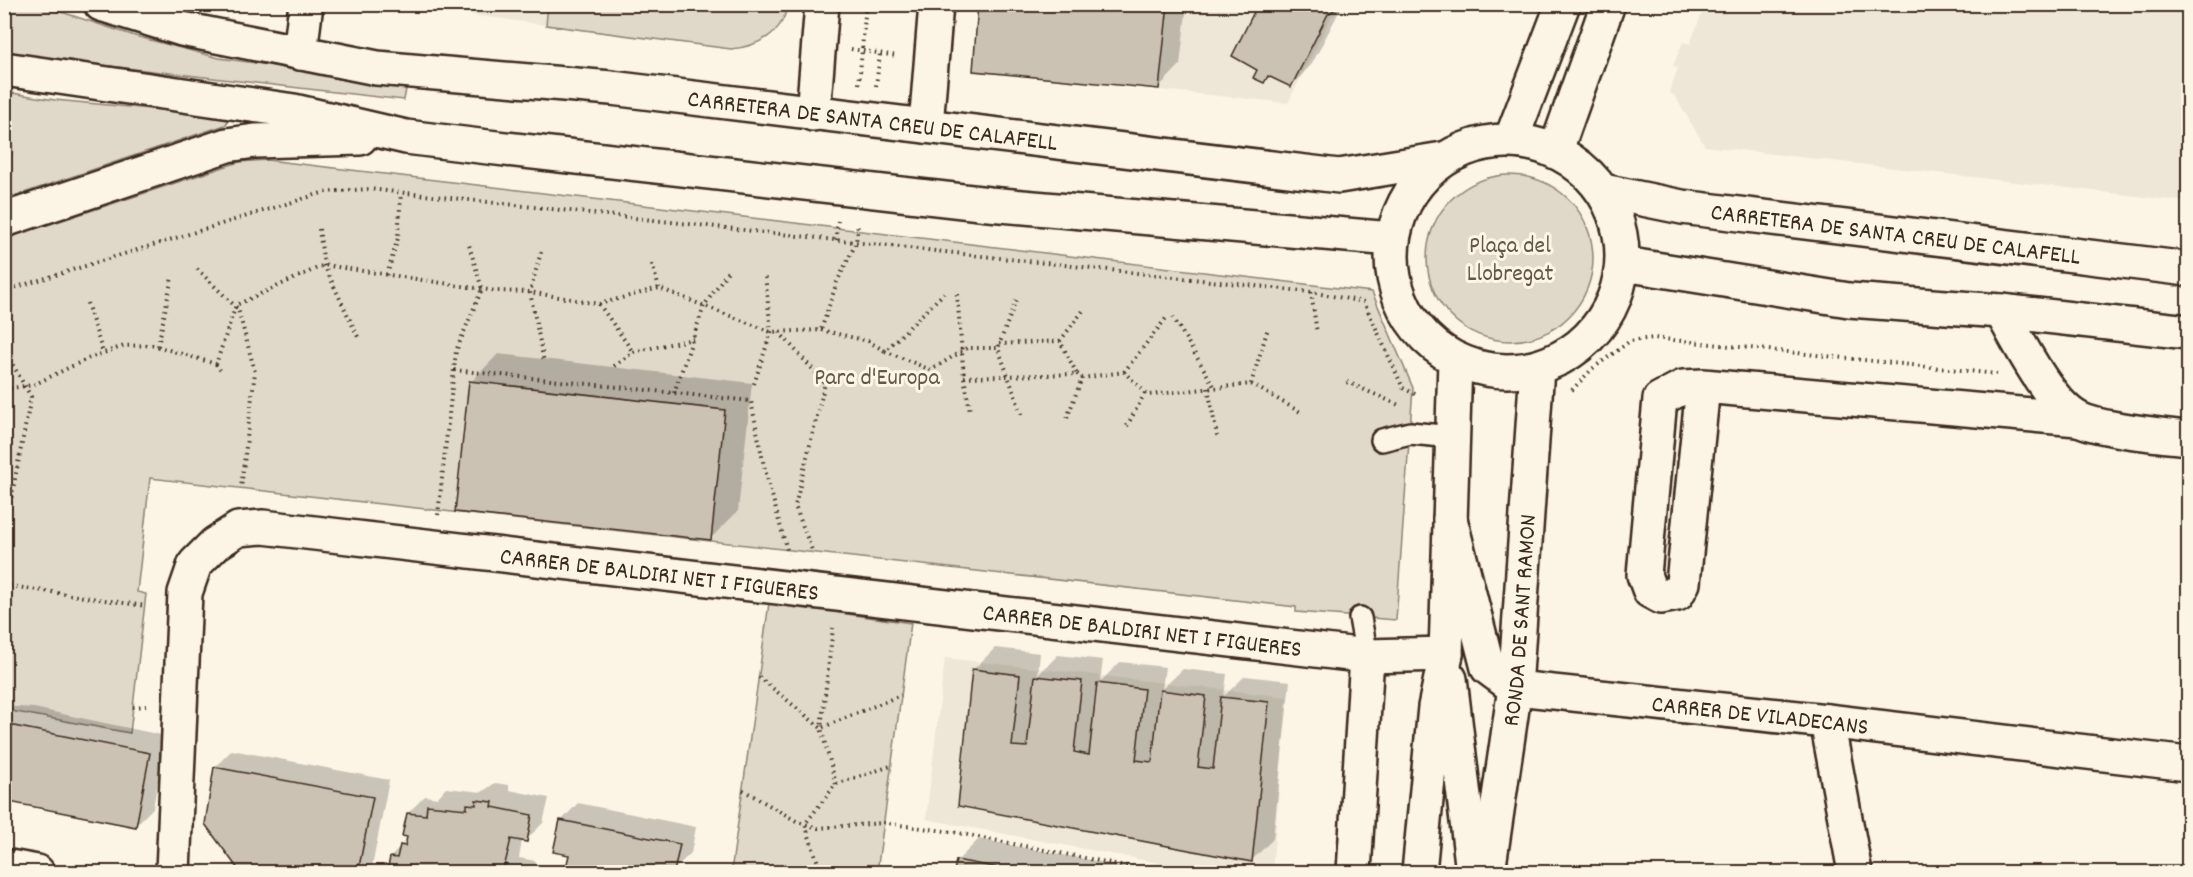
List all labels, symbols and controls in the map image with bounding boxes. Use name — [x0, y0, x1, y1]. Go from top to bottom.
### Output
street label: CARRETERA DE SANTA CREU DE CALAFELL — [685, 83, 1059, 162]
street label: CARRETERA DE SANTA CREU DE CALAFELL — [1709, 197, 2082, 276]
park label: Plaça del Llobregat — [1467, 230, 1553, 292]
park label: Parc d'Europa — [814, 362, 940, 396]
street label: RONDA DE SANT RAMON — [1496, 513, 1547, 729]
street label: CARRER DE BALDIRI NET I FIGUERES — [498, 541, 821, 612]
street label: CARRER DE BALDIRI NET I FIGUERES — [981, 597, 1303, 668]
street label: CARRER DE VILADECANS — [1650, 689, 1870, 746]

